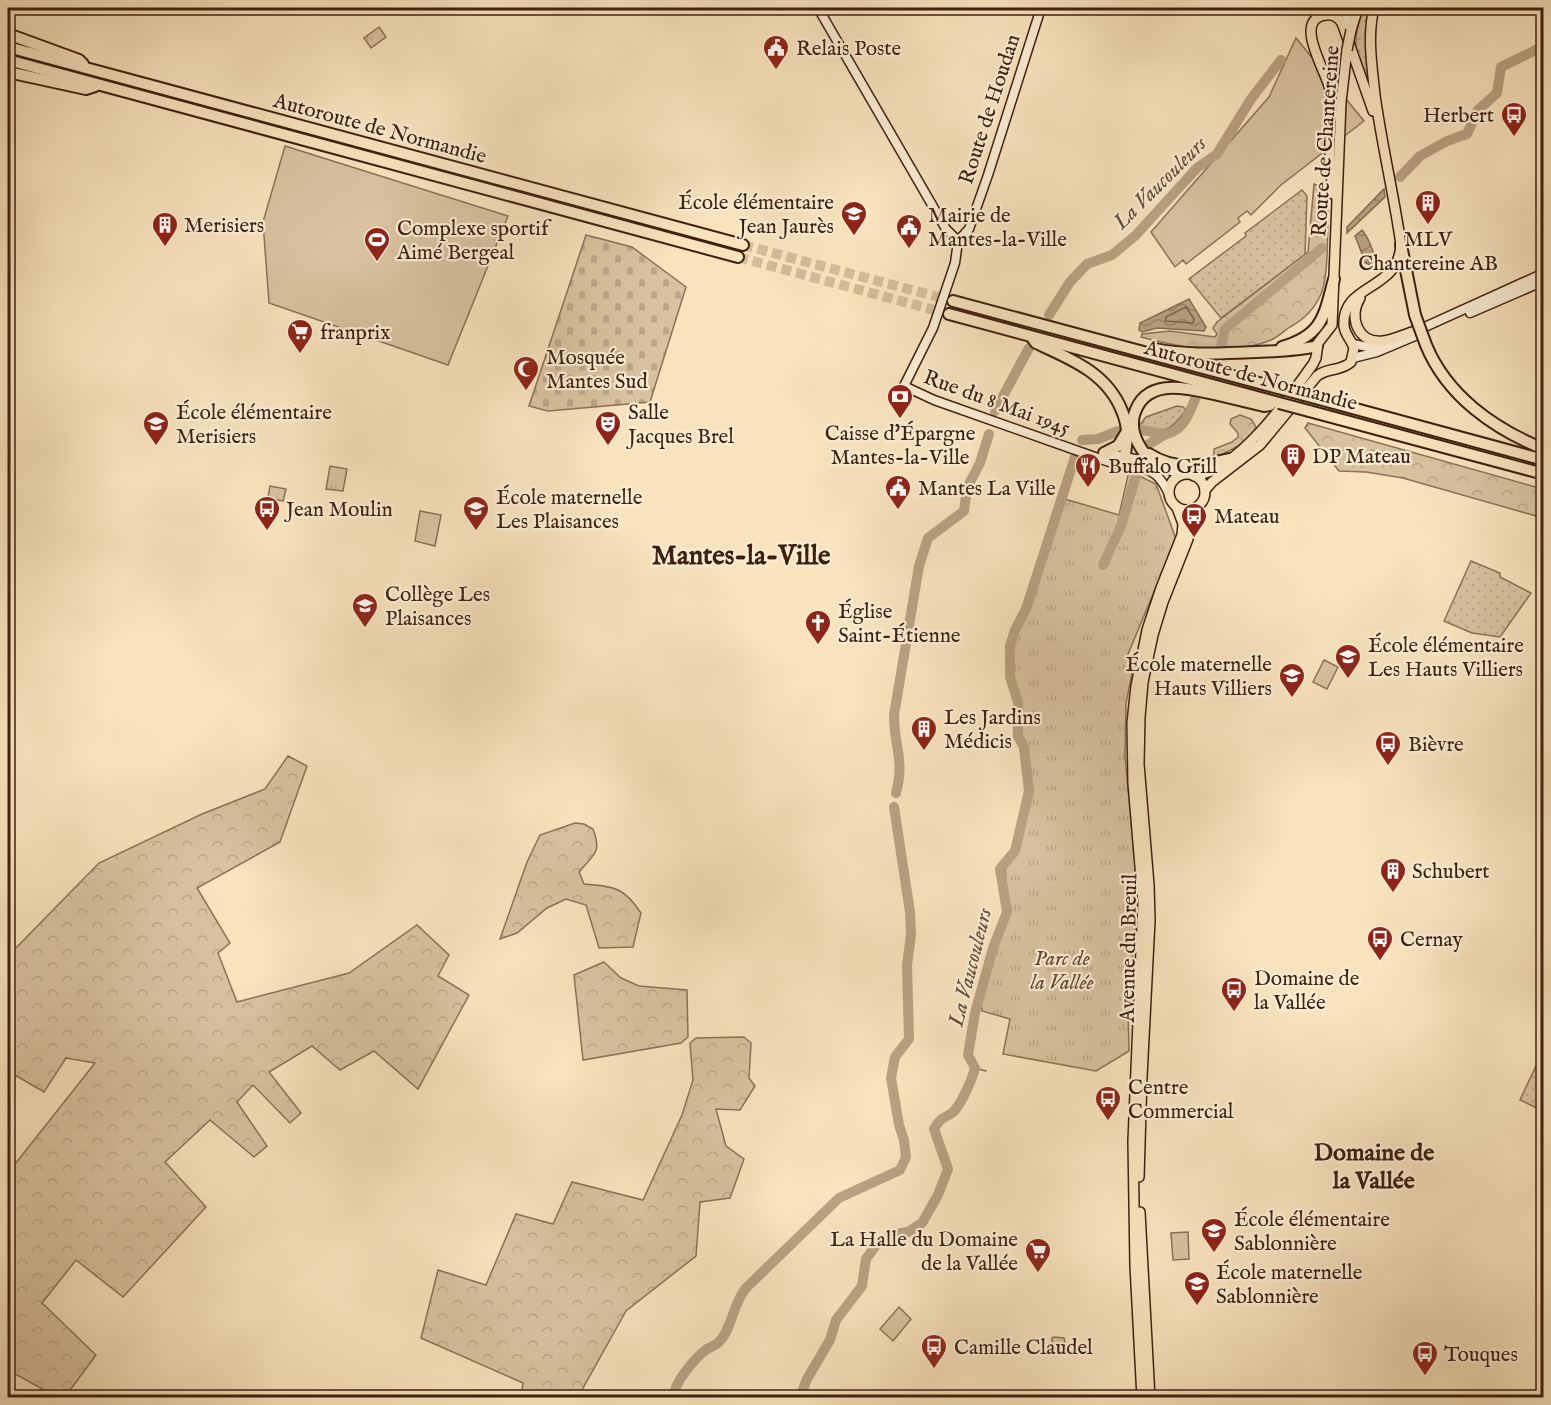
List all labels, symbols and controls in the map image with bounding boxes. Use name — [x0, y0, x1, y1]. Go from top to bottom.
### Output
street label: Route de Houdan — [953, 31, 1027, 188]
public building icon: Relais Poste — [761, 33, 791, 71]
place label: Relais Poste — [796, 36, 902, 63]
street label: Route de Chantereine — [1306, 44, 1347, 238]
street label: Autoroute de Normandie — [269, 88, 489, 171]
bus stop icon: Herbert — [1499, 100, 1529, 138]
place label: Herbert — [1423, 103, 1494, 130]
water label: La Vaucouleurs — [1107, 130, 1214, 237]
building icon: MLV Chantereine AB — [1413, 188, 1443, 226]
place label: École élémentaire Jean Jaurès — [678, 189, 834, 241]
school or university icon: École élémentaire Jean Jaurès — [839, 199, 869, 237]
place label: Mairie de Mantes-la-Ville — [928, 203, 1067, 254]
building icon: Merisiers — [150, 210, 180, 248]
public building icon: Mairie de Mantes-la-Ville — [894, 212, 924, 250]
place label: Merisiers — [184, 213, 264, 240]
place label: Complexe sportif Aimé Bergeal — [396, 216, 552, 267]
sports icon: Complexe sportif Aimé Bergeal — [362, 225, 392, 263]
place label: MLV Chantereine AB — [1358, 227, 1498, 278]
supermarket icon: franprix — [285, 317, 315, 355]
place label: franprix — [320, 320, 390, 347]
street label: Autoroute de Normandie — [1140, 335, 1360, 418]
place label: Mosquée Mantes Sud — [546, 345, 648, 396]
mosque icon: Mosquée Mantes Sud — [511, 354, 541, 392]
street label: Rue du 8 Mai 1945 — [919, 364, 1074, 443]
bank icon: Caisse d'Épargne Mantes-la-Ville — [885, 382, 915, 420]
place label: École élémentaire Merisiers — [176, 399, 332, 451]
place label: Salle Jacques Brel — [626, 400, 734, 451]
school or university icon: École élémentaire Merisiers — [141, 409, 171, 447]
theatre icon: Salle Jacques Brel — [593, 409, 623, 447]
place label: Caisse d'Épargne Mantes-la-Ville — [825, 420, 976, 472]
building icon: DP Mateau — [1278, 441, 1308, 479]
place label: DP Mateau — [1312, 444, 1411, 471]
restaurant icon: Buffalo Grill — [1073, 451, 1103, 489]
place label: Buffalo Grill — [1108, 454, 1218, 481]
public building icon: Mantes La Ville — [883, 473, 913, 511]
place label: Mantes La Ville — [918, 476, 1056, 503]
place label: École maternelle Les Plaisances — [496, 484, 643, 536]
bus stop icon: Jean Moulin — [252, 494, 282, 532]
school or university icon: École maternelle Les Plaisances — [461, 494, 491, 532]
place label: Jean Moulin — [284, 497, 393, 524]
bus stop icon: Mateau — [1179, 501, 1209, 539]
place label: Mateau — [1214, 504, 1280, 531]
district label: Mantes-la-Ville — [652, 540, 831, 574]
place label: Collège Les Plaisances — [385, 582, 490, 633]
school or university icon: Collège Les Plaisances — [350, 591, 380, 629]
place label: Église Saint-Étienne — [838, 598, 961, 650]
church icon: Église Saint-Étienne — [803, 608, 833, 646]
place label: École élémentaire Les Hauts Villiers — [1368, 632, 1524, 684]
school or university icon: École élémentaire Les Hauts Villiers — [1333, 642, 1363, 680]
place label: École maternelle Hauts Villiers — [1126, 651, 1272, 703]
school or university icon: École maternelle Hauts Villiers — [1277, 661, 1307, 699]
place label: Les Jardins Médicis — [944, 705, 1041, 756]
building icon: Les Jardins Médicis — [909, 714, 939, 752]
bus stop icon: Bièvre — [1373, 729, 1403, 767]
place label: Bièvre — [1408, 732, 1464, 759]
building icon: Schubert — [1378, 856, 1408, 894]
place label: Schubert — [1412, 859, 1490, 886]
street label: Avenue du Breuil — [1115, 873, 1144, 1024]
water label: La Vaucouleurs — [942, 905, 999, 1031]
bus stop icon: Cernay — [1365, 924, 1395, 962]
place label: Cernay — [1400, 927, 1463, 954]
park label: Parc de la Vallée — [1031, 946, 1093, 997]
place label: Domaine de la Vallée — [1254, 966, 1360, 1017]
bus stop icon: Domaine de la Vallée — [1219, 975, 1249, 1013]
place label: Centre Commercial — [1128, 1075, 1234, 1126]
bus stop icon: Centre Commercial — [1093, 1084, 1123, 1122]
district label: Domaine de la Vallée — [1314, 1138, 1434, 1197]
place label: École élémentaire Sablonnière — [1234, 1206, 1390, 1258]
school or university icon: École élémentaire Sablonnière — [1199, 1216, 1229, 1254]
place label: La Halle du Domaine de la Vallée — [830, 1227, 1018, 1278]
supermarket icon: La Halle du Domaine de la Vallée — [1023, 1236, 1053, 1274]
place label: École maternelle Sablonnière — [1216, 1259, 1363, 1311]
school or university icon: École maternelle Sablonnière — [1182, 1269, 1212, 1307]
bus stop icon: Camille Claudel — [919, 1332, 949, 1370]
place label: Camille Claudel — [954, 1335, 1093, 1362]
bus stop icon: Touques — [1410, 1339, 1440, 1377]
place label: Touques — [1444, 1342, 1518, 1369]

